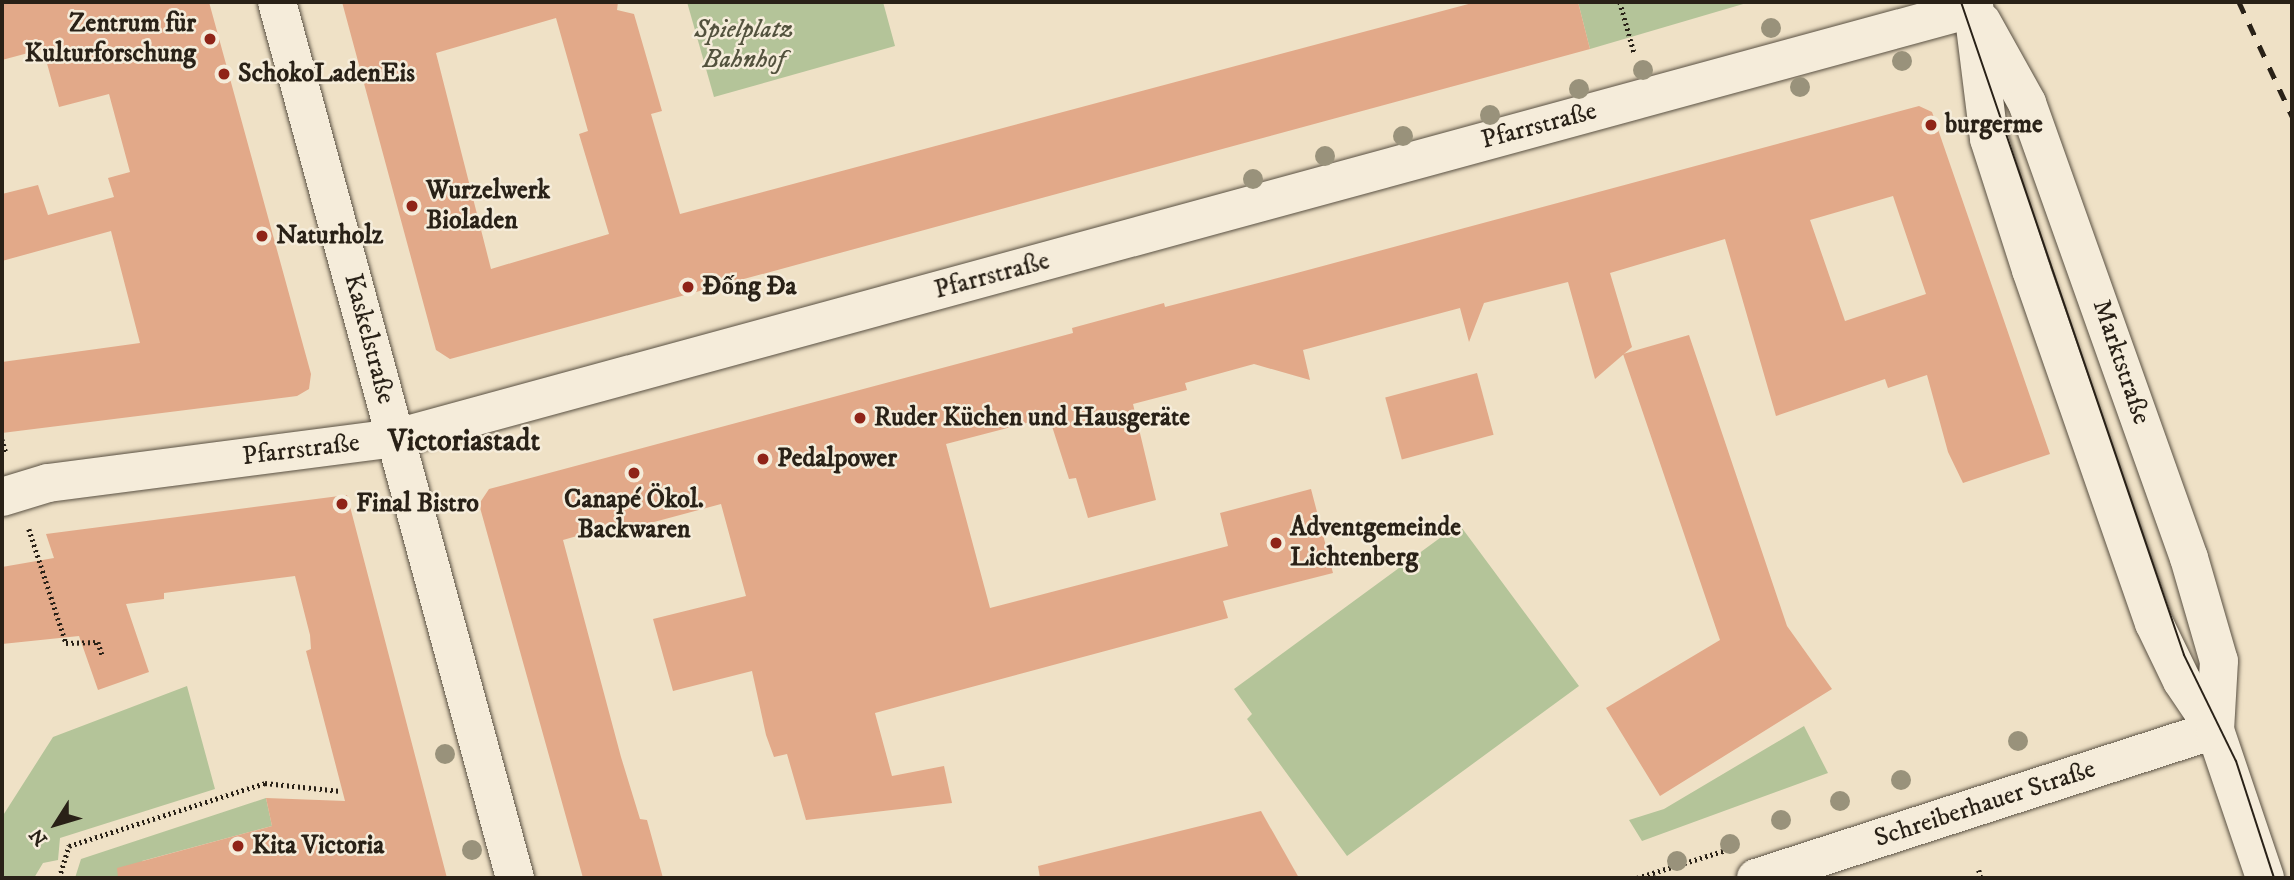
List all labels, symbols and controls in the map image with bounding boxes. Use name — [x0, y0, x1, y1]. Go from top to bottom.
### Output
place label: Zentrum für Kulturforschung — [25, 8, 196, 70]
park label: Spielplatz Bahnhof — [694, 14, 794, 76]
marker: Zentrum für Kulturforschung — [202, 31, 218, 47]
place label: SchokoLadenEis — [238, 58, 415, 90]
marker: SchokoLadenEis — [216, 66, 232, 82]
street label: Pfarrstraße — [1478, 96, 1600, 156]
place label: burgerme — [1945, 109, 2043, 141]
marker: burgerme — [1923, 117, 1939, 133]
place label: Wurzelwerk Bioladen — [426, 175, 550, 236]
marker: Wurzelwerk Bioladen — [404, 198, 420, 214]
place label: Naturholz — [276, 220, 383, 252]
marker: Naturholz — [254, 228, 270, 244]
street label: Pfarrstraße — [931, 246, 1053, 306]
street label: Kaskelstraße — [337, 271, 401, 407]
place label: Đống Đa — [702, 271, 797, 303]
marker: Đống Đa — [680, 279, 696, 295]
street label: Marktstraße — [2085, 296, 2157, 428]
place label: Ruder Küchen und Hausgeräte — [874, 402, 1190, 434]
marker: Ruder Küchen und Hausgeräte — [852, 410, 868, 426]
district label: Victoriastadt — [388, 424, 540, 460]
street label: Pfarrstraße — [241, 427, 361, 473]
place label: Pedalpower — [777, 443, 897, 475]
marker: Pedalpower — [755, 451, 771, 467]
marker: Canapé Ökol. Backwaren — [626, 465, 642, 481]
place label: Canapé Ökol. Backwaren — [564, 484, 704, 546]
place label: Final Bistro — [356, 488, 479, 520]
marker: Final Bistro — [334, 496, 350, 512]
place label: Adventgemeinde Lichtenberg — [1290, 512, 1461, 574]
marker: Adventgemeinde Lichtenberg — [1268, 535, 1284, 551]
street label: Schreiberhauer Straße — [1871, 754, 2099, 854]
north arrow — [21, 789, 91, 859]
text: N — [25, 824, 53, 850]
place label: Kita Victoria — [252, 830, 384, 862]
marker: Kita Victoria — [230, 838, 246, 854]

